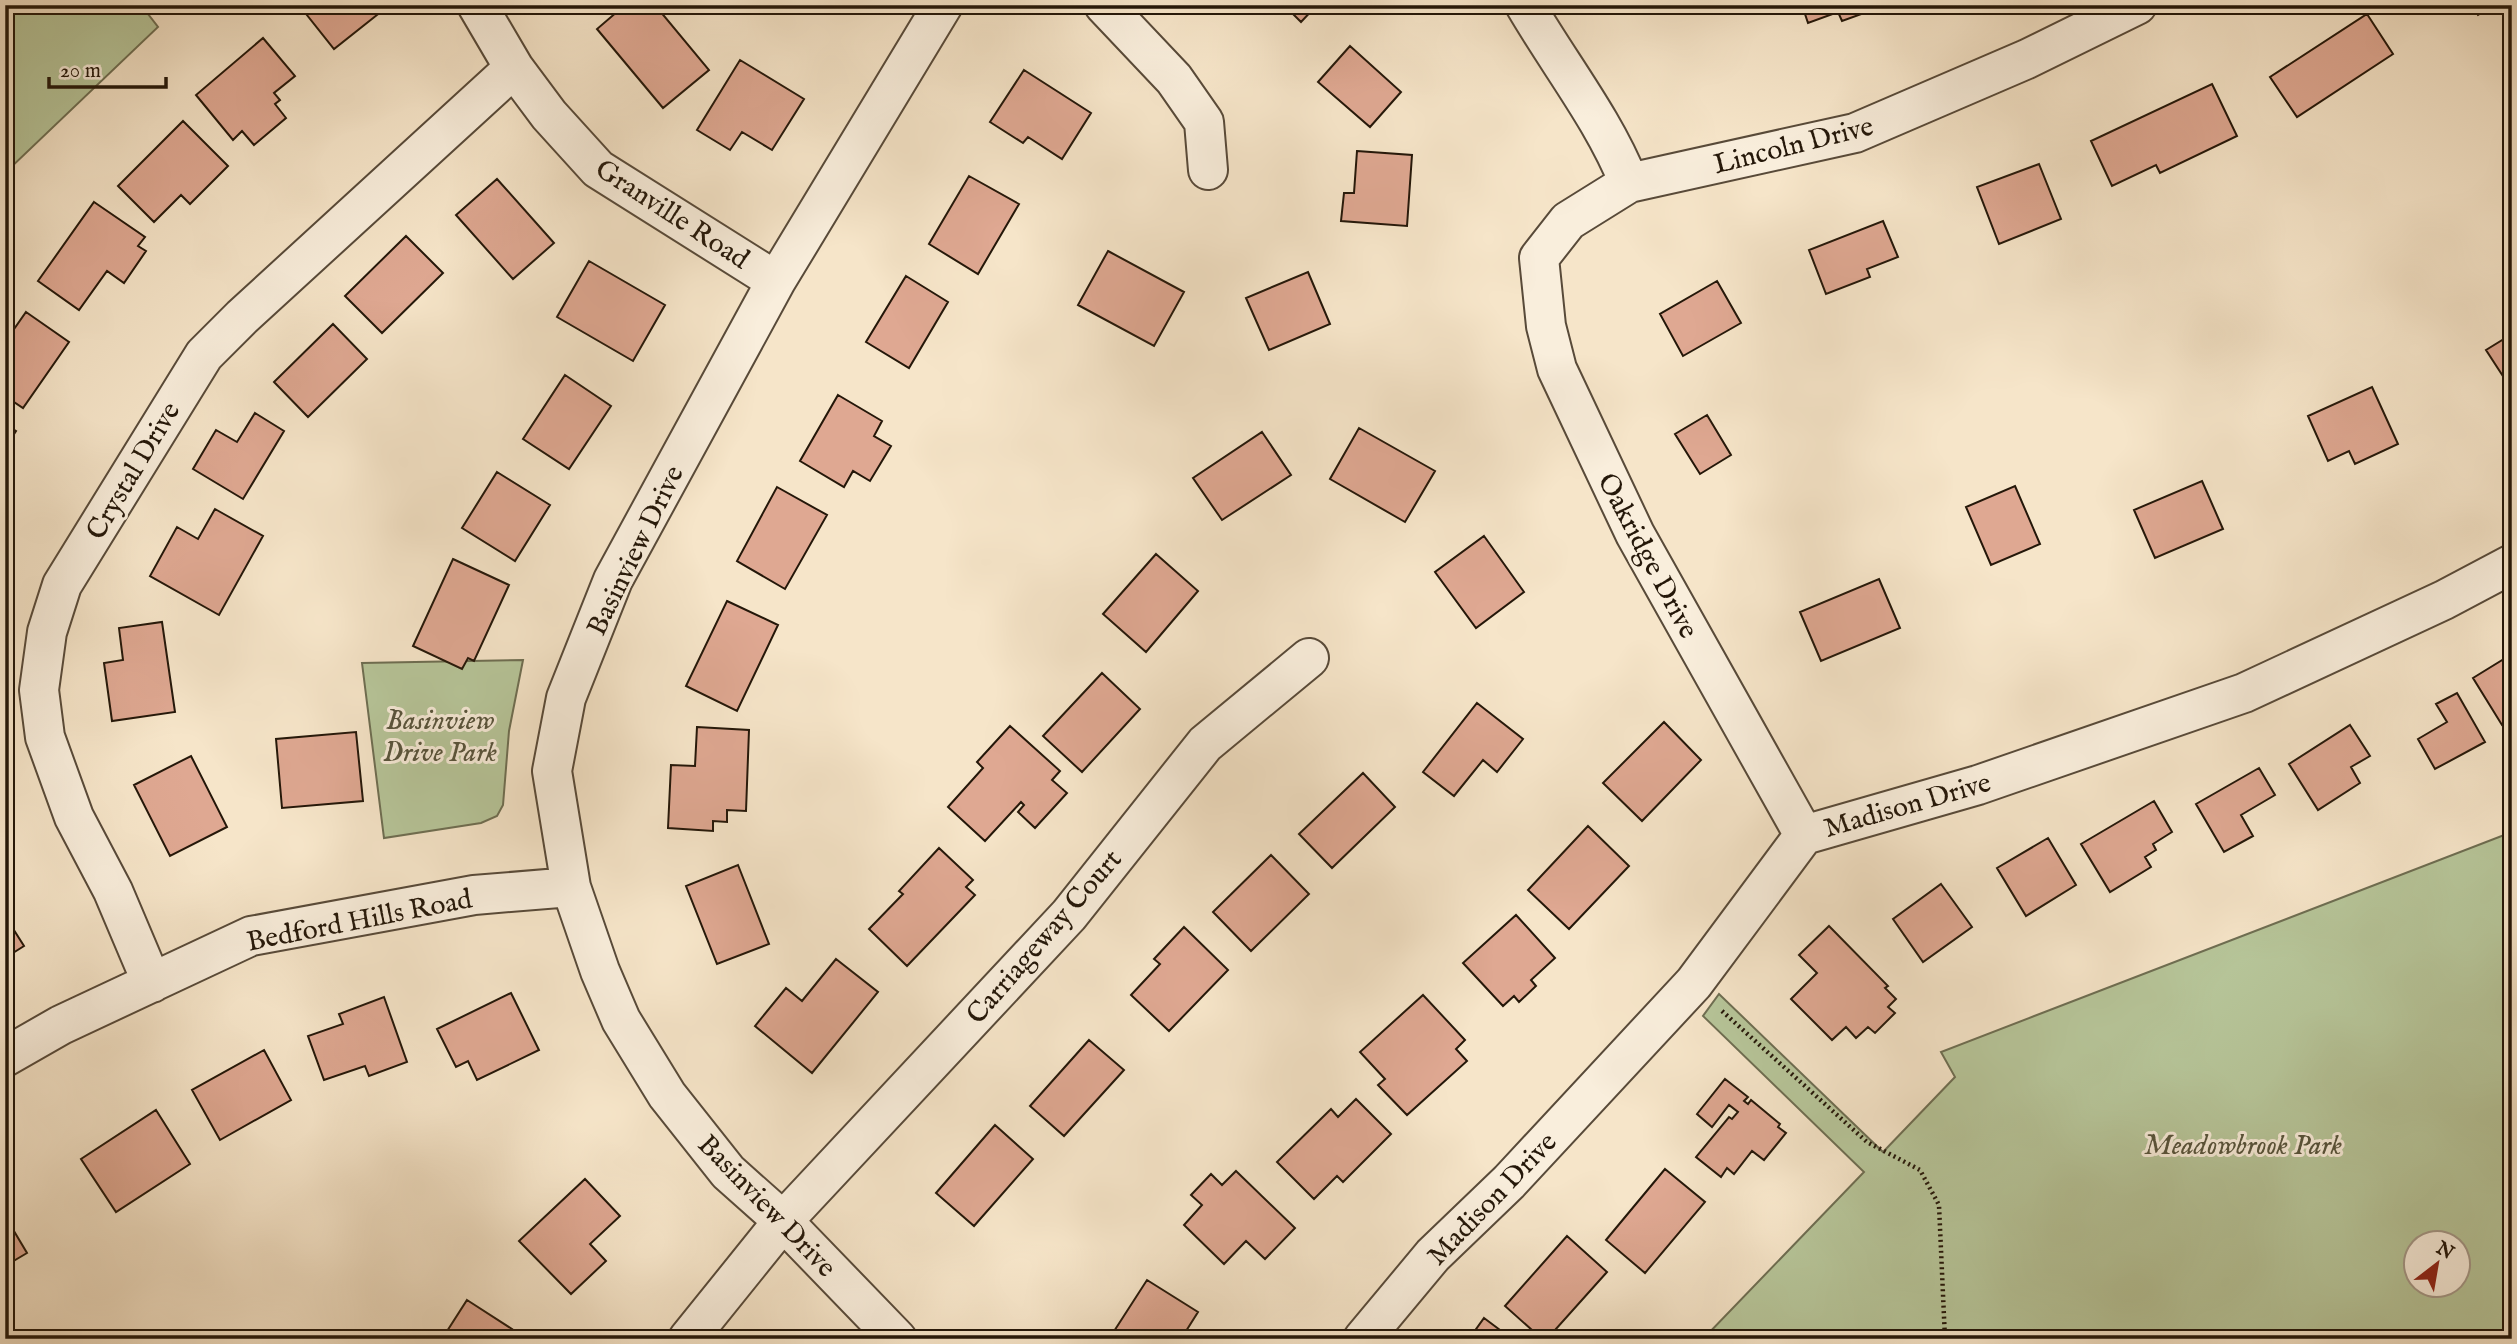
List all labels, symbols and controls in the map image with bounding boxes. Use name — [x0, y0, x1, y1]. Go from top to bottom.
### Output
scale bar — [49, 46, 166, 90]
text: 20 m — [60, 58, 101, 85]
street label: Lincoln Drive — [1710, 110, 1877, 183]
street label: Granville Road — [588, 152, 755, 278]
street label: Crystal Drive — [79, 396, 189, 547]
street label: Basinview Drive — [580, 460, 693, 642]
street label: Oakridge Drive — [1589, 468, 1705, 645]
park label: Basinview Drive Park — [383, 704, 497, 771]
street label: Madison Drive — [1820, 766, 1995, 847]
street label: Carriageway Court — [960, 843, 1130, 1032]
street label: Bedford Hills Road — [244, 882, 475, 960]
street label: Madison Drive — [1420, 1126, 1565, 1274]
street label: Basinview Drive — [689, 1128, 843, 1286]
park label: Meadowbrook Park — [2144, 1129, 2342, 1164]
north arrow — [2402, 1228, 2472, 1298]
text: N — [2431, 1236, 2458, 1266]

